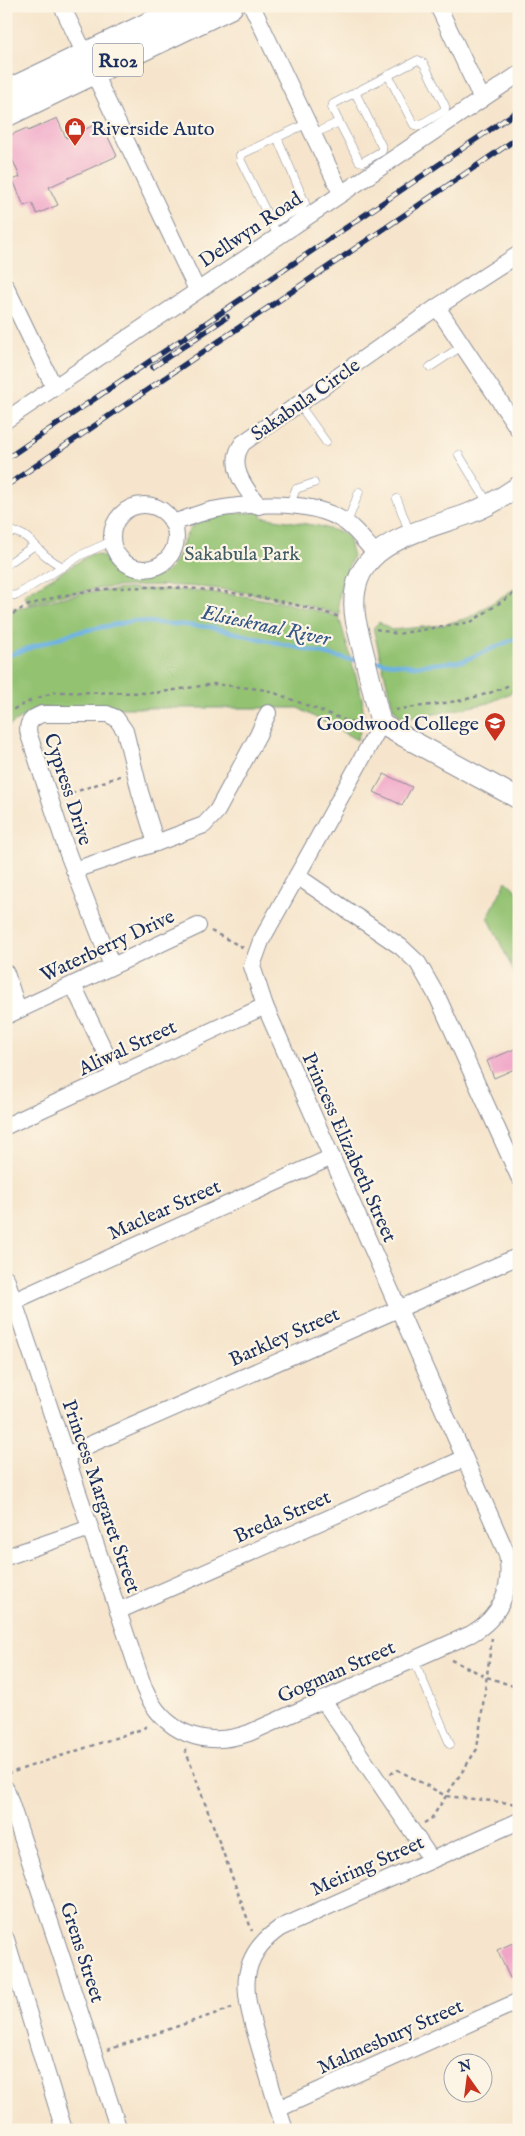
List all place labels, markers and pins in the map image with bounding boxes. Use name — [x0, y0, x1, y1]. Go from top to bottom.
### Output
shop icon: Riverside Auto — [63, 116, 87, 147]
place label: Riverside Auto — [91, 117, 215, 142]
school or university icon: Goodwood College — [483, 711, 507, 742]
place label: Goodwood College — [316, 712, 479, 737]

